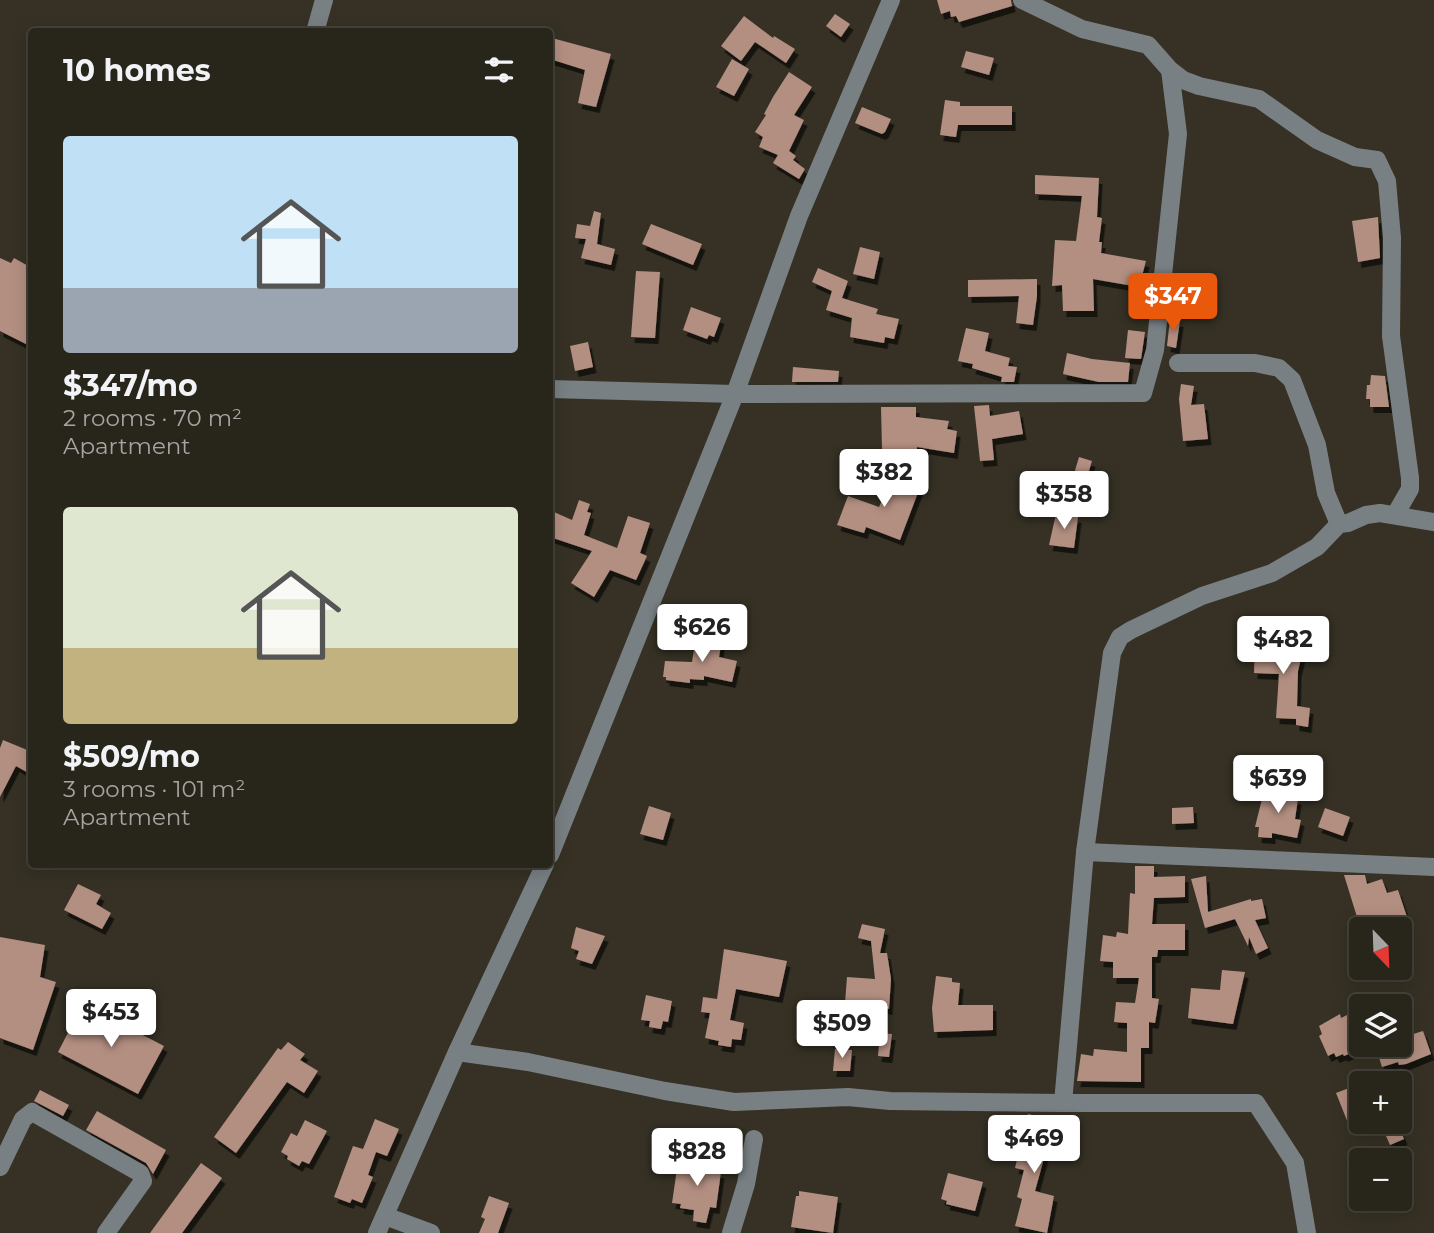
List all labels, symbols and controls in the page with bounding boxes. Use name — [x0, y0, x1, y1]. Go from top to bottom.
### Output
icon: filters — [480, 51, 518, 89]
text: 10 homes — [63, 52, 211, 89]
icon: home — [228, 181, 354, 307]
pin: $347 — [1132, 274, 1214, 333]
text: $347 — [1144, 282, 1202, 310]
text: $347/mo — [63, 367, 198, 404]
text: 2 rooms · 70 m² — [63, 404, 242, 432]
text: Apartment — [63, 432, 191, 460]
pin: $382 — [843, 449, 925, 509]
text: $382 — [856, 458, 912, 486]
pin: $358 — [1023, 472, 1105, 531]
text: $358 — [1036, 480, 1092, 508]
icon: home — [228, 552, 354, 678]
pin: $626 — [661, 604, 743, 664]
text: $626 — [673, 613, 731, 641]
pin: $482 — [1242, 616, 1324, 676]
text: $482 — [1253, 625, 1313, 653]
text: $509/mo — [63, 738, 200, 775]
pin: $639 — [1237, 756, 1319, 815]
text: $639 — [1249, 764, 1307, 792]
text: 3 rooms · 101 m² — [63, 775, 245, 803]
text: Apartment — [63, 803, 191, 831]
north arrow — [1349, 917, 1412, 980]
map controls — [1349, 917, 1412, 1211]
pin: $453 — [70, 990, 152, 1049]
button: layers — [1349, 994, 1412, 1057]
text: $453 — [82, 998, 140, 1026]
pin: $509 — [801, 1000, 883, 1060]
text: $509 — [813, 1009, 871, 1037]
button: + — [1349, 1071, 1412, 1134]
pin: $469 — [993, 1116, 1075, 1175]
text: $469 — [1004, 1124, 1064, 1152]
pin: $828 — [656, 1128, 738, 1188]
text: $828 — [668, 1137, 726, 1165]
button: − — [1349, 1148, 1412, 1211]

